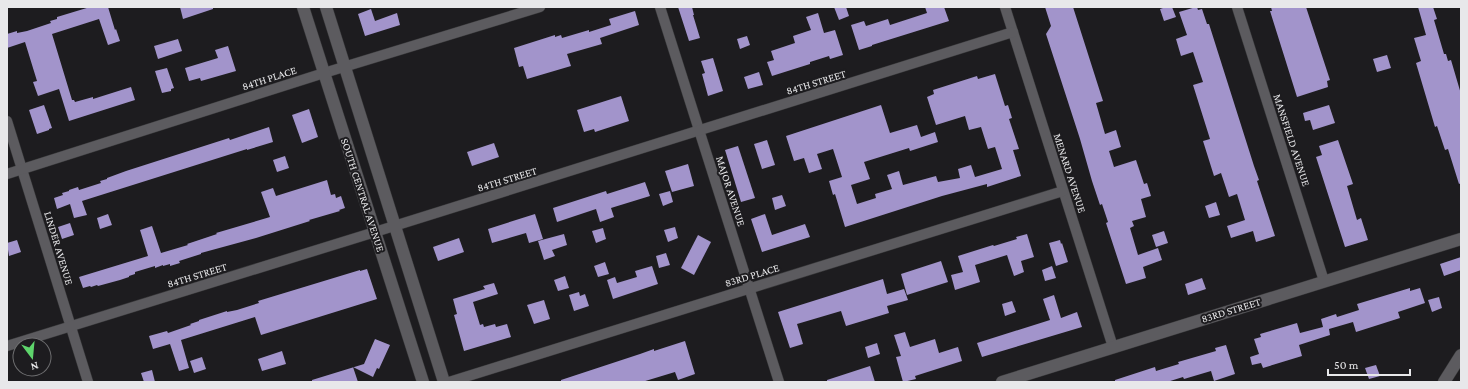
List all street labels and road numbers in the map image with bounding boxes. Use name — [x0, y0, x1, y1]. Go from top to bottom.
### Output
street label: 84TH PLACE — [240, 64, 298, 92]
street label: 84TH STREET — [785, 67, 847, 97]
street label: MANSFIELD AVENUE — [1271, 92, 1313, 188]
street label: MENARD AVENUE — [1052, 132, 1088, 214]
street label: SOUTH CENTRAL AVENUE — [339, 137, 387, 253]
street label: MAJOR AVENUE — [713, 154, 748, 228]
street label: 84TH STREET — [476, 164, 538, 194]
street label: LINDER AVENUE — [42, 210, 76, 286]
street label: 84TH STREET — [166, 260, 228, 290]
street label: 83RD PLACE — [723, 261, 781, 289]
street label: 83RD STREET — [1200, 295, 1262, 325]

